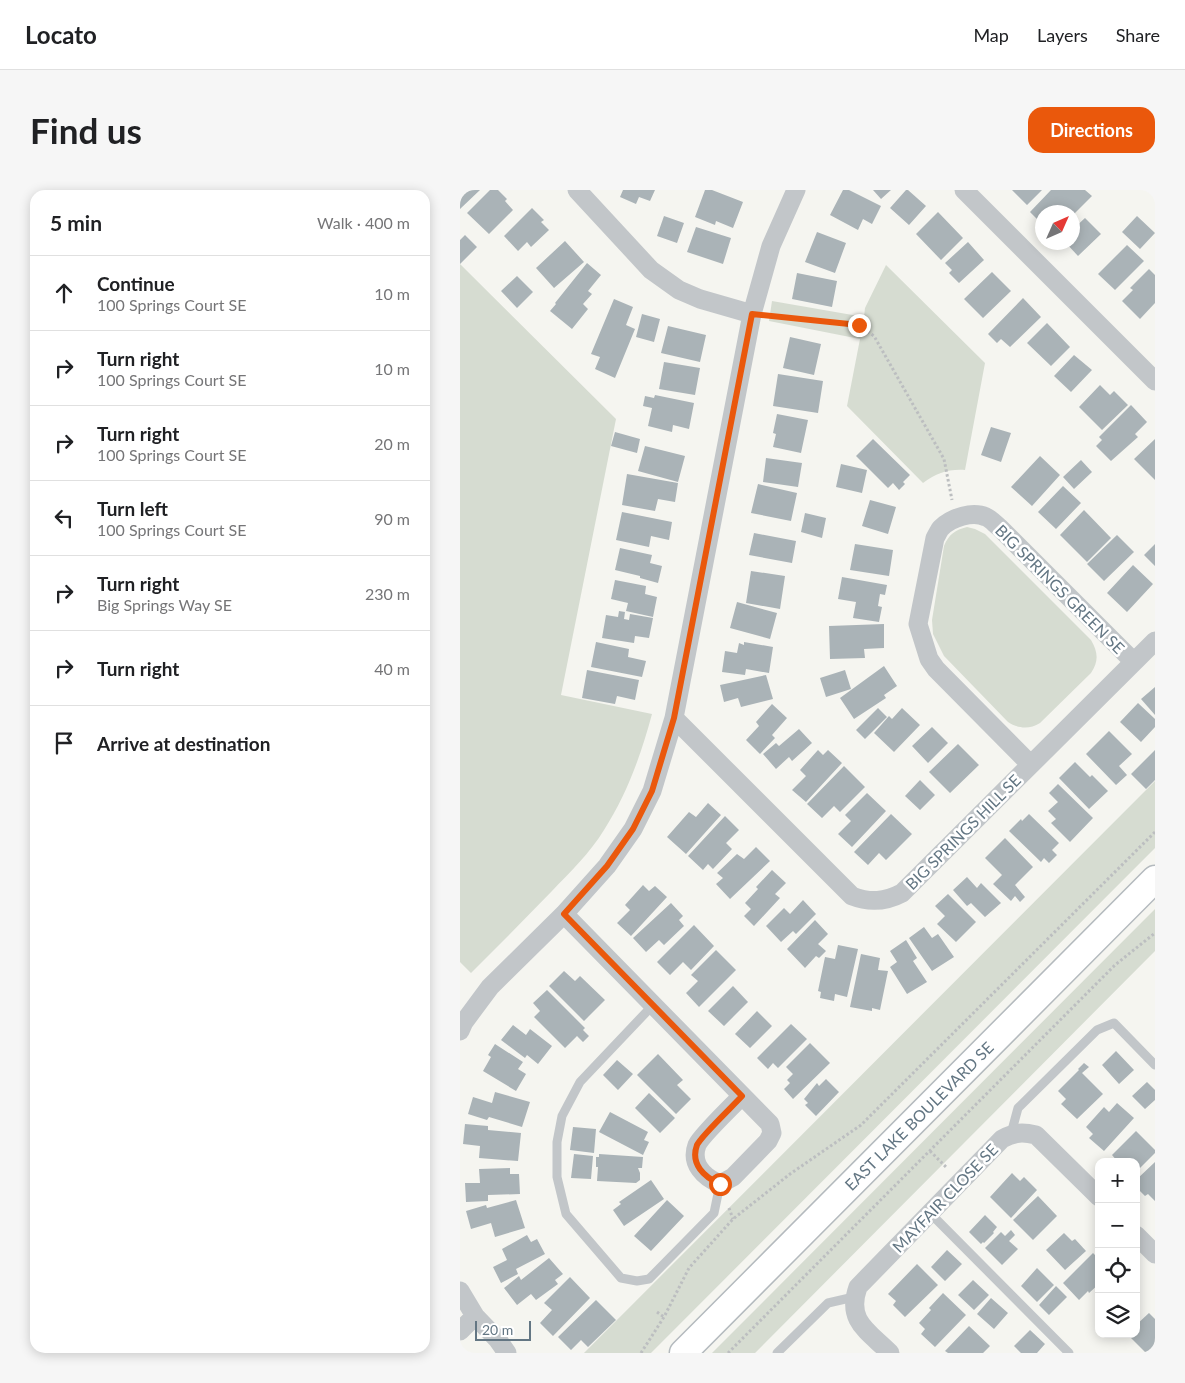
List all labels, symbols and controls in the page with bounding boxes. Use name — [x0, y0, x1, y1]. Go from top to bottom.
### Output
text: Locato — [25, 20, 97, 49]
text: Map — [973, 24, 1009, 46]
text: Layers — [1037, 24, 1088, 46]
text: Share — [1116, 24, 1160, 46]
button: Directions — [1028, 107, 1155, 153]
text: Find us — [30, 109, 142, 151]
north arrow — [1035, 205, 1080, 250]
text: 5 min — [50, 210, 102, 235]
text: Walk · 400 m — [317, 213, 410, 232]
text: Continue — [97, 272, 175, 295]
icon: ahead — [50, 279, 78, 307]
text: 10 m — [374, 284, 410, 303]
text: 100 Springs Court SE — [97, 295, 246, 314]
route end — [848, 314, 871, 337]
text: Turn right — [97, 347, 179, 370]
icon: right — [50, 354, 78, 382]
text: 10 m — [374, 359, 410, 378]
text: 100 Springs Court SE — [97, 370, 246, 389]
text: Turn right — [97, 422, 179, 445]
icon: right — [50, 429, 78, 457]
text: 20 m — [374, 434, 410, 453]
text: 100 Springs Court SE — [97, 445, 246, 464]
text: Turn left — [97, 497, 168, 520]
icon: left — [50, 504, 78, 532]
text: 90 m — [374, 509, 410, 528]
text: 100 Springs Court SE — [97, 520, 246, 539]
street label: BIG SPRINGS GREEN SE — [992, 520, 1129, 657]
text: Turn right — [97, 572, 179, 595]
icon: right — [50, 579, 78, 607]
text: 230 m — [365, 584, 410, 603]
text: Big Springs Way SE — [97, 595, 232, 614]
icon: right — [50, 654, 78, 682]
text: Turn right — [97, 657, 179, 680]
text: 40 m — [374, 659, 410, 678]
icon: arrive — [50, 729, 78, 757]
text: Arrive at destination — [97, 732, 270, 755]
street label: BIG SPRINGS HILL SE — [901, 770, 1024, 893]
street label: EAST LAKE BOULEVARD SE — [840, 1037, 997, 1194]
street label: MAYFAIR CLOSE SE — [888, 1140, 1001, 1256]
map controls — [1095, 1158, 1140, 1338]
button: + — [1095, 1158, 1140, 1203]
route start — [709, 1173, 732, 1196]
button: − — [1095, 1203, 1140, 1248]
button: locate — [1095, 1248, 1140, 1293]
button: layers — [1095, 1293, 1140, 1338]
scale bar — [475, 1318, 531, 1341]
text: 20 m — [482, 1321, 513, 1338]

